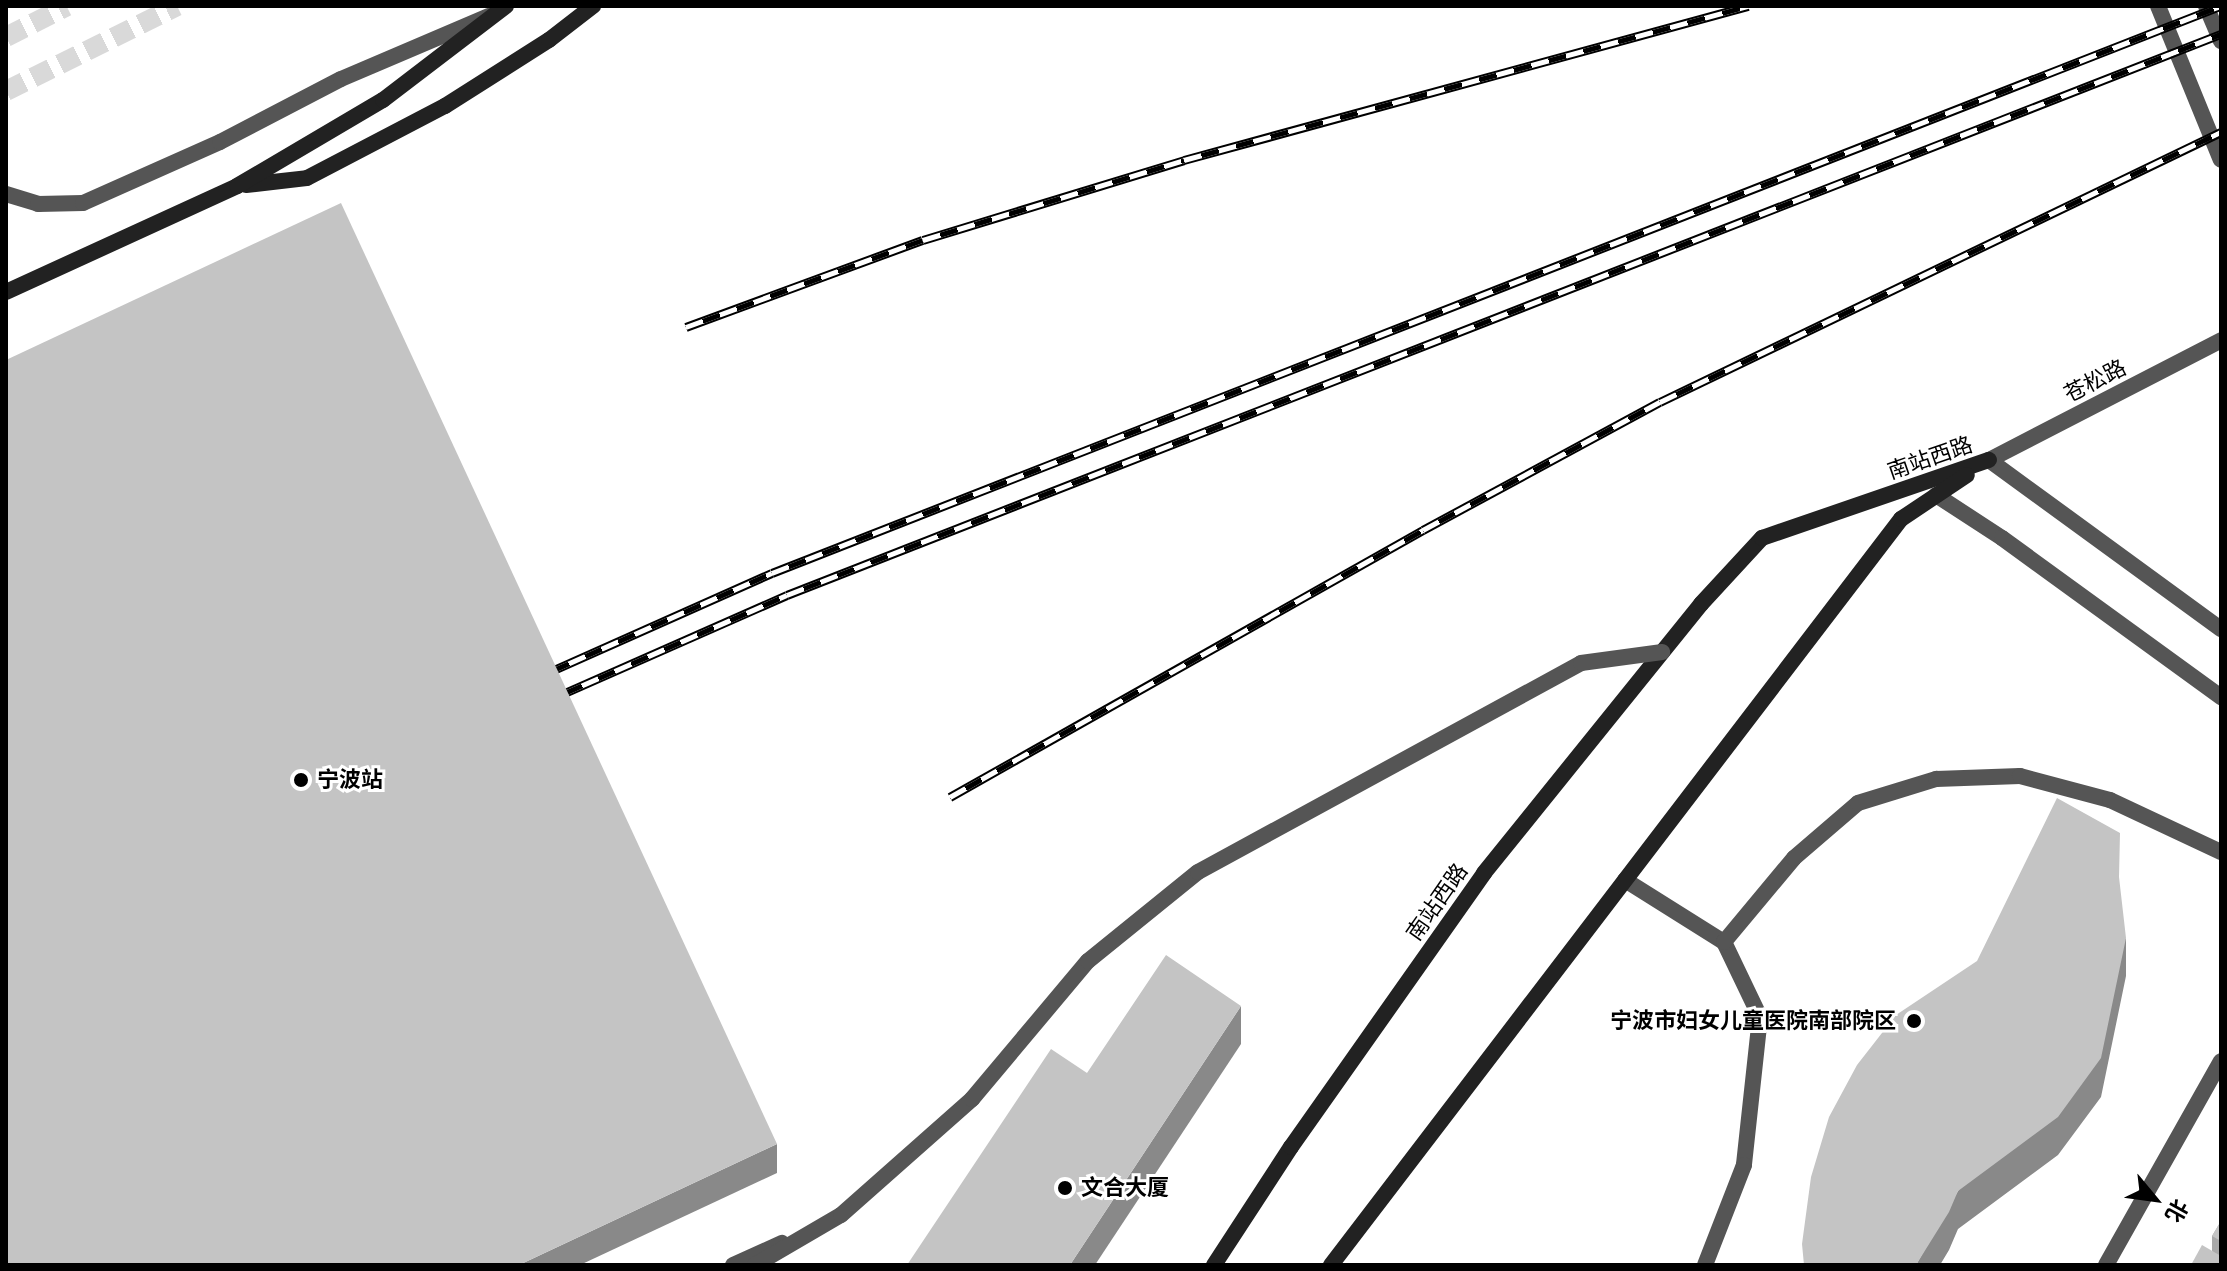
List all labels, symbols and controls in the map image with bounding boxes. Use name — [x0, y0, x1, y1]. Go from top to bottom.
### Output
street label: 苍松路 — [2060, 354, 2130, 408]
street label: 南站西路 — [1884, 431, 1976, 485]
place label: 宁波站 — [317, 767, 383, 793]
marker: 宁波站 — [292, 771, 310, 789]
street label: 南站西路 — [1401, 858, 1473, 946]
place label: 宁波市妇女儿童医院南部院区 — [1610, 1008, 1896, 1034]
marker: 宁波市妇女儿童医院南部院区 — [1903, 1010, 1925, 1032]
north arrow — [2115, 1159, 2195, 1239]
place label: 文合大厦 — [1081, 1175, 1169, 1201]
marker: 文合大厦 — [1056, 1179, 1074, 1197]
text: 北 — [2159, 1195, 2194, 1227]

